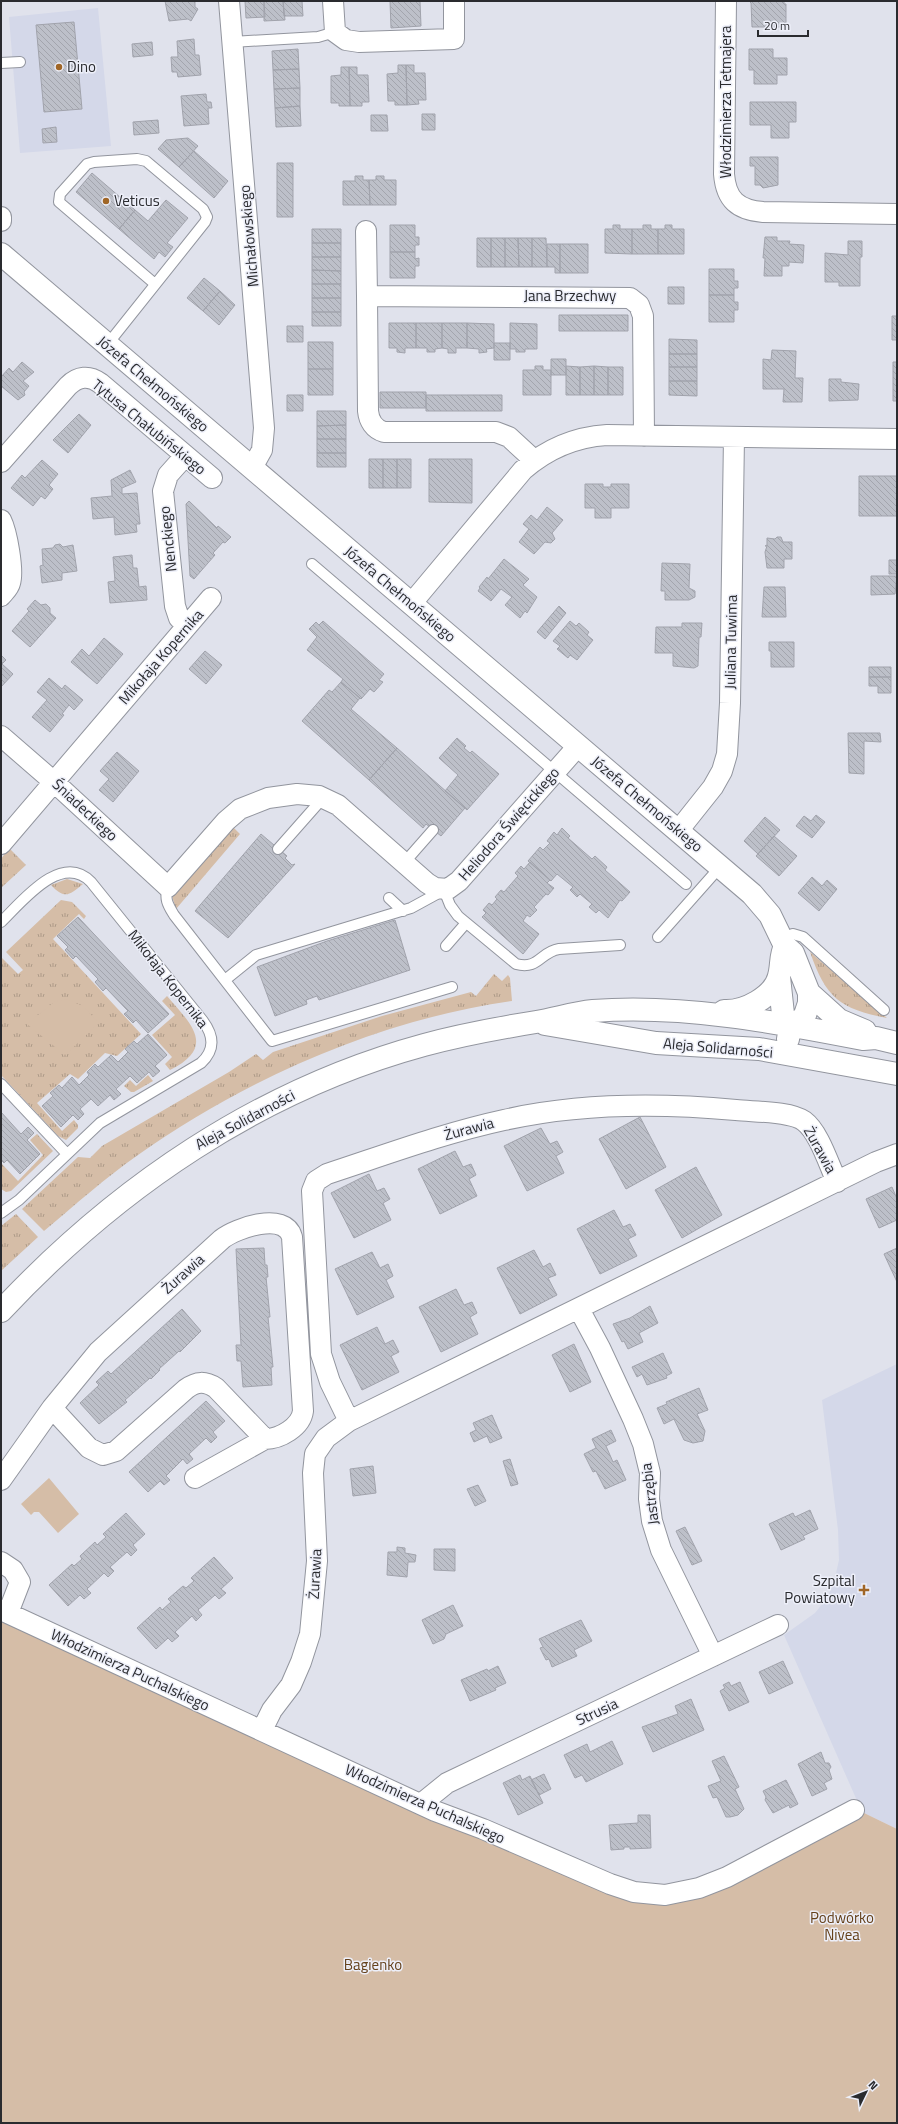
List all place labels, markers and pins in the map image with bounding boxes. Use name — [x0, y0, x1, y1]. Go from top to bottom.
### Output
place label: Dino — [67, 55, 96, 78]
marker: Dino — [54, 62, 64, 72]
place label: Veticus — [114, 189, 160, 212]
marker: Veticus — [101, 196, 111, 206]
place label: Szpital Powiatowy — [784, 1569, 855, 1609]
marker: Szpital Powiatowy — [858, 1584, 870, 1596]

